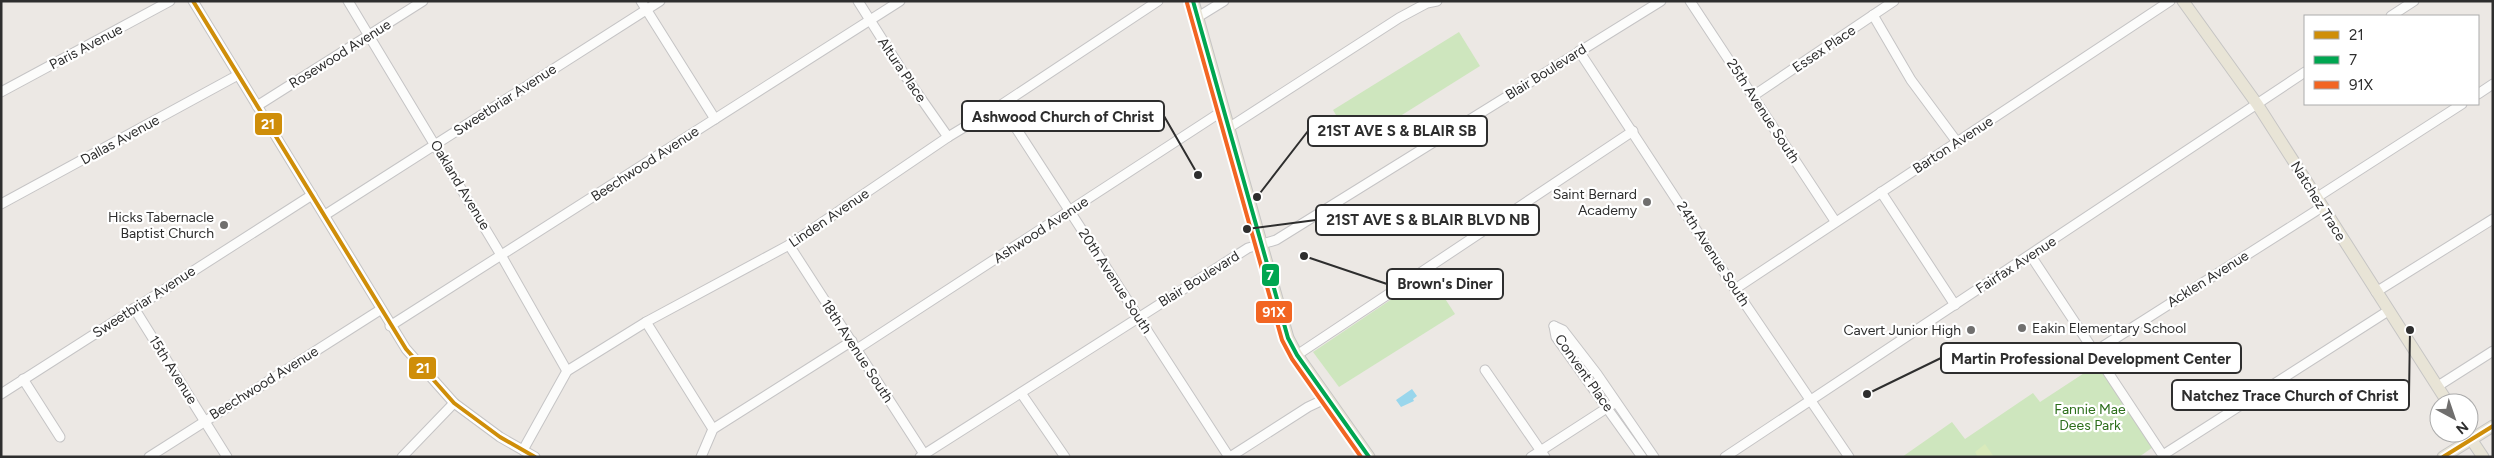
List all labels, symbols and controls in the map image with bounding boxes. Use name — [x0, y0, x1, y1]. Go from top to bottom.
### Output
legend — [2304, 15, 2479, 105]
street label: Rosewood Avenue — [286, 16, 394, 92]
street label: Paris Avenue — [47, 20, 126, 73]
street label: Essex Place — [1789, 21, 1859, 76]
text: 21 — [2349, 26, 2364, 44]
street label: Altura Place — [874, 34, 930, 106]
street label: Blair Boulevard — [1502, 40, 1590, 104]
text: 7 — [2349, 51, 2357, 69]
street label: 25th Avenue South — [1723, 56, 1803, 166]
street label: Sweetbriar Avenue — [451, 60, 560, 139]
text: 91X — [2349, 76, 2374, 94]
callout: Ashwood Church of Christ — [962, 101, 1164, 131]
text: Ashwood Church of Christ — [972, 108, 1154, 126]
street label: Dallas Avenue — [78, 111, 163, 169]
line badge: 21 — [254, 112, 283, 136]
street label: Barton Avenue — [1910, 113, 1997, 177]
text: 21 — [261, 116, 275, 133]
callout: 21ST AVE S & BLAIR SB — [1308, 116, 1487, 146]
text: 21ST AVE S & BLAIR SB — [1318, 122, 1477, 140]
street label: Beechwood Avenue — [588, 123, 702, 205]
street label: Oakland Avenue — [426, 137, 494, 233]
street label: Natchez Trace — [2287, 158, 2349, 244]
street label: Linden Avenue — [786, 185, 873, 251]
place label: Saint Bernard Academy — [1553, 186, 1638, 219]
street label: Ashwood Avenue — [990, 193, 1092, 267]
marker: Saint Bernard Academy — [1641, 196, 1653, 208]
street label: 24th Avenue South — [1673, 198, 1753, 310]
callout: 21ST AVE S & BLAIR BLVD NB — [1316, 205, 1539, 235]
place label: Hicks Tabernacle Baptist Church — [108, 209, 214, 242]
text: 21ST AVE S & BLAIR BLVD NB — [1326, 211, 1530, 229]
marker: Hicks Tabernacle Baptist Church — [218, 219, 230, 231]
street label: 20th Avenue South — [1075, 225, 1155, 337]
street label: Fairfax Avenue — [1973, 233, 2060, 297]
street label: Blair Boulevard — [1155, 247, 1243, 311]
street label: Acklen Avenue — [2164, 247, 2252, 311]
street label: Sweetbriar Avenue — [90, 262, 199, 341]
line badge: 7 — [1261, 263, 1280, 287]
text: 7 — [1266, 267, 1274, 284]
callout: Brown's Diner — [1387, 269, 1503, 299]
text: Brown's Diner — [1397, 275, 1493, 293]
street label: 18th Avenue South — [817, 296, 897, 406]
line badge: 91X — [1255, 300, 1293, 324]
text: 91X — [1262, 304, 1286, 321]
place label: Eakin Elementary School — [2032, 320, 2186, 337]
place label: Cavert Junior High — [1843, 322, 1961, 339]
marker: Eakin Elementary School — [2016, 322, 2028, 334]
marker: Cavert Junior High — [1965, 324, 1977, 336]
street label: Convent Place — [1551, 331, 1617, 415]
street label: 15th Avenue — [145, 333, 201, 408]
street label: Beechwood Avenue — [206, 342, 322, 423]
callout: Martin Professional Development Center — [1941, 343, 2241, 373]
text: Martin Professional Development Center — [1951, 350, 2231, 368]
line badge: 21 — [408, 356, 437, 380]
text: 21 — [416, 360, 430, 377]
callout: Natchez Trace Church of Christ — [2172, 380, 2409, 410]
text: Natchez Trace Church of Christ — [2181, 387, 2399, 405]
north arrow — [2429, 393, 2479, 443]
park label: Fannie Mae Dees Park — [2054, 401, 2126, 434]
text: N — [2452, 418, 2472, 438]

